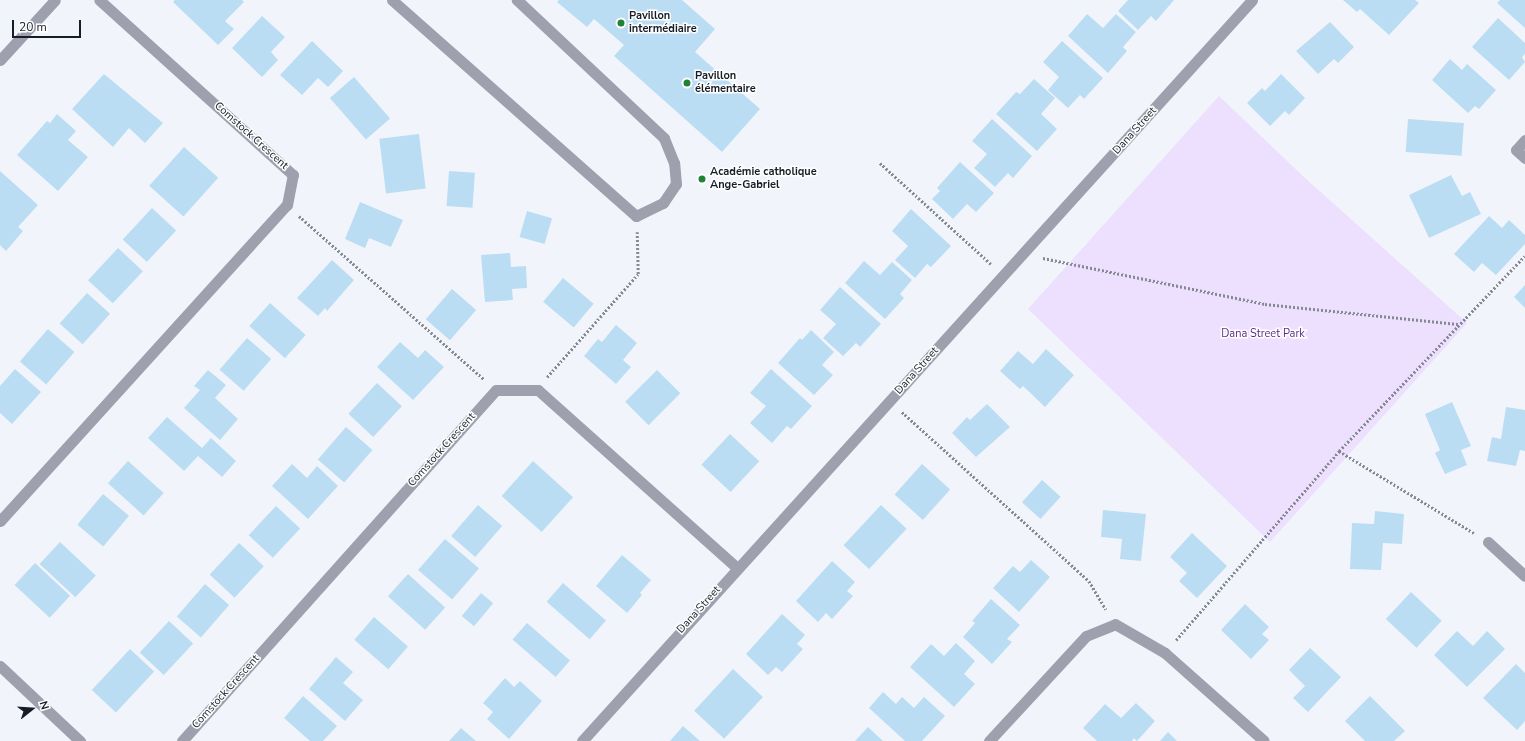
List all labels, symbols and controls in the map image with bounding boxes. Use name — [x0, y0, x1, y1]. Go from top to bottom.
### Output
place label: Pavillon intermédiaire — [629, 10, 697, 36]
scale bar — [14, 12, 83, 38]
marker: Pavillon intermédiaire — [616, 18, 626, 28]
text: 20 m — [19, 19, 47, 35]
place label: Pavillon élémentaire — [695, 70, 756, 96]
marker: Pavillon élémentaire — [682, 78, 692, 88]
street label: Comstock Crescent — [211, 99, 291, 173]
street label: Dana Street — [1110, 105, 1160, 157]
place label: Académie catholique Ange-Gabriel — [710, 166, 817, 192]
marker: Académie catholique Ange-Gabriel — [697, 174, 707, 184]
park label: Dana Street Park — [1221, 327, 1305, 341]
street label: Dana Street — [892, 345, 942, 397]
street label: Comstock Crescent — [405, 410, 479, 490]
street label: Dana Street — [674, 584, 724, 636]
street label: Comstock Crescent — [189, 652, 263, 732]
north arrow — [12, 689, 52, 729]
text: N — [36, 699, 52, 711]

